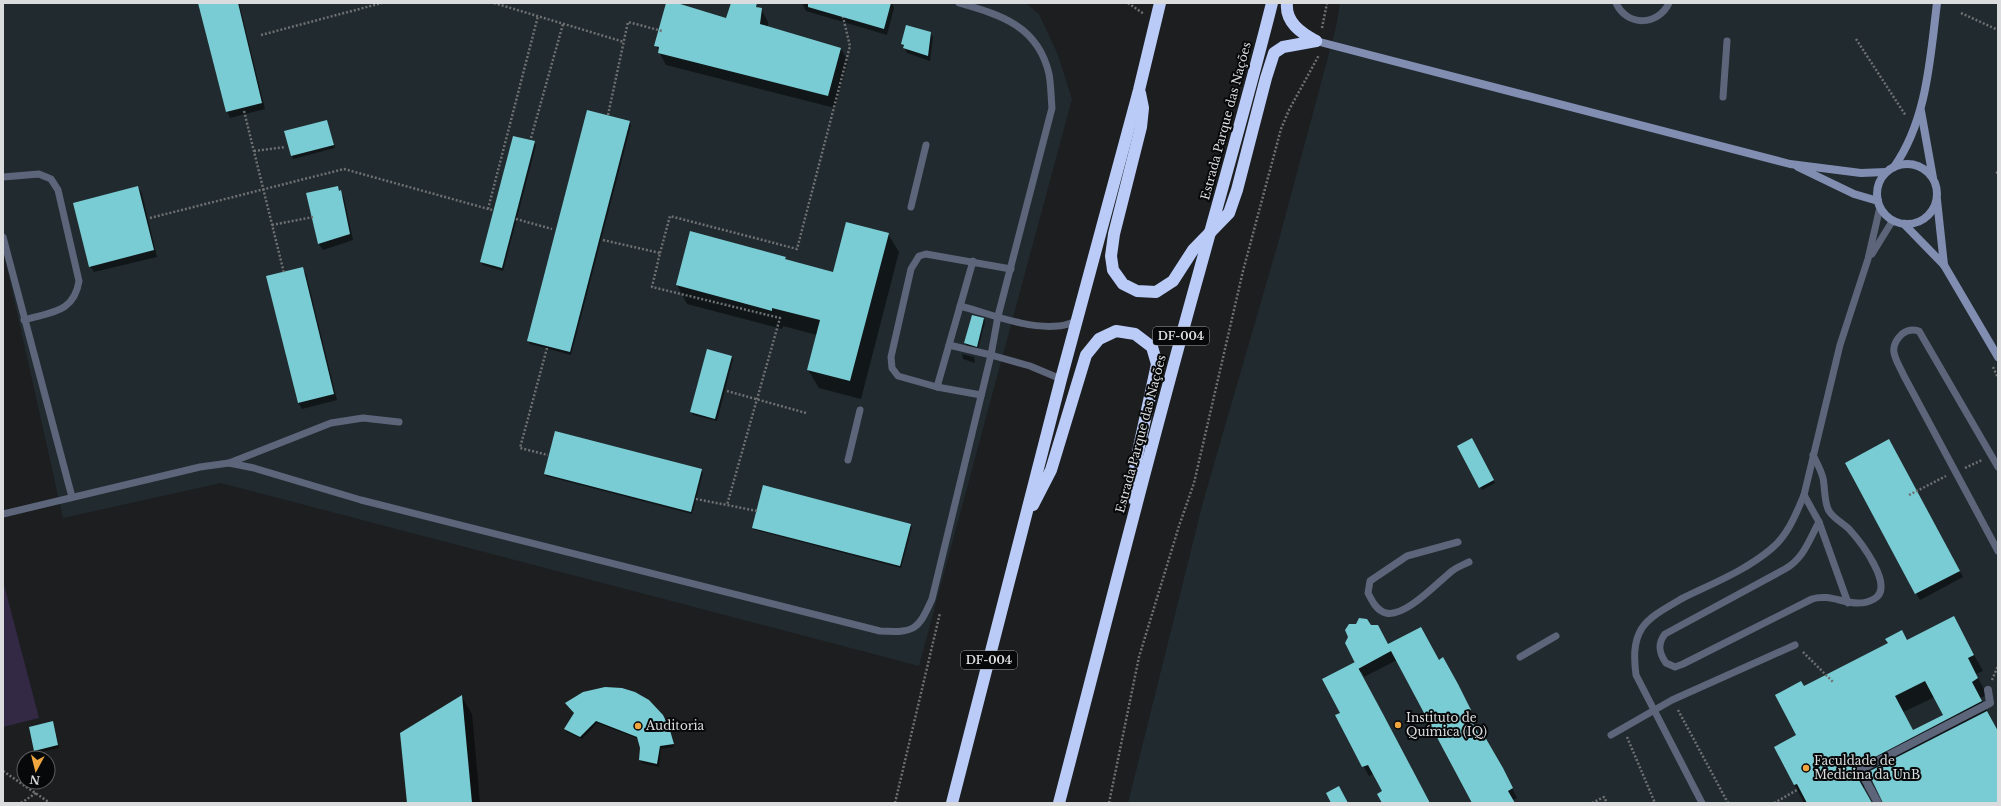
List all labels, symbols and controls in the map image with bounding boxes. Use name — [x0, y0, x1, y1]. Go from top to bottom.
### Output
street label: Estrada Parque das Nações — [1197, 40, 1254, 202]
road number: DF-004 — [1153, 327, 1209, 345]
street label: Estrada Parque das Nações — [1112, 353, 1169, 515]
road number: DF-004 — [961, 651, 1017, 669]
place label: Instituto de Química (IQ) — [1406, 710, 1487, 739]
place label: Auditoria — [645, 718, 705, 733]
marker: Instituto de Química (IQ) — [1393, 720, 1403, 730]
marker: Auditoria — [633, 721, 643, 731]
north arrow — [16, 750, 56, 790]
place label: Faculdade de Medicina da UnB — [1814, 753, 1920, 782]
marker: Faculdade de Medicina da UnB — [1801, 763, 1811, 773]
text: N — [28, 772, 41, 788]

